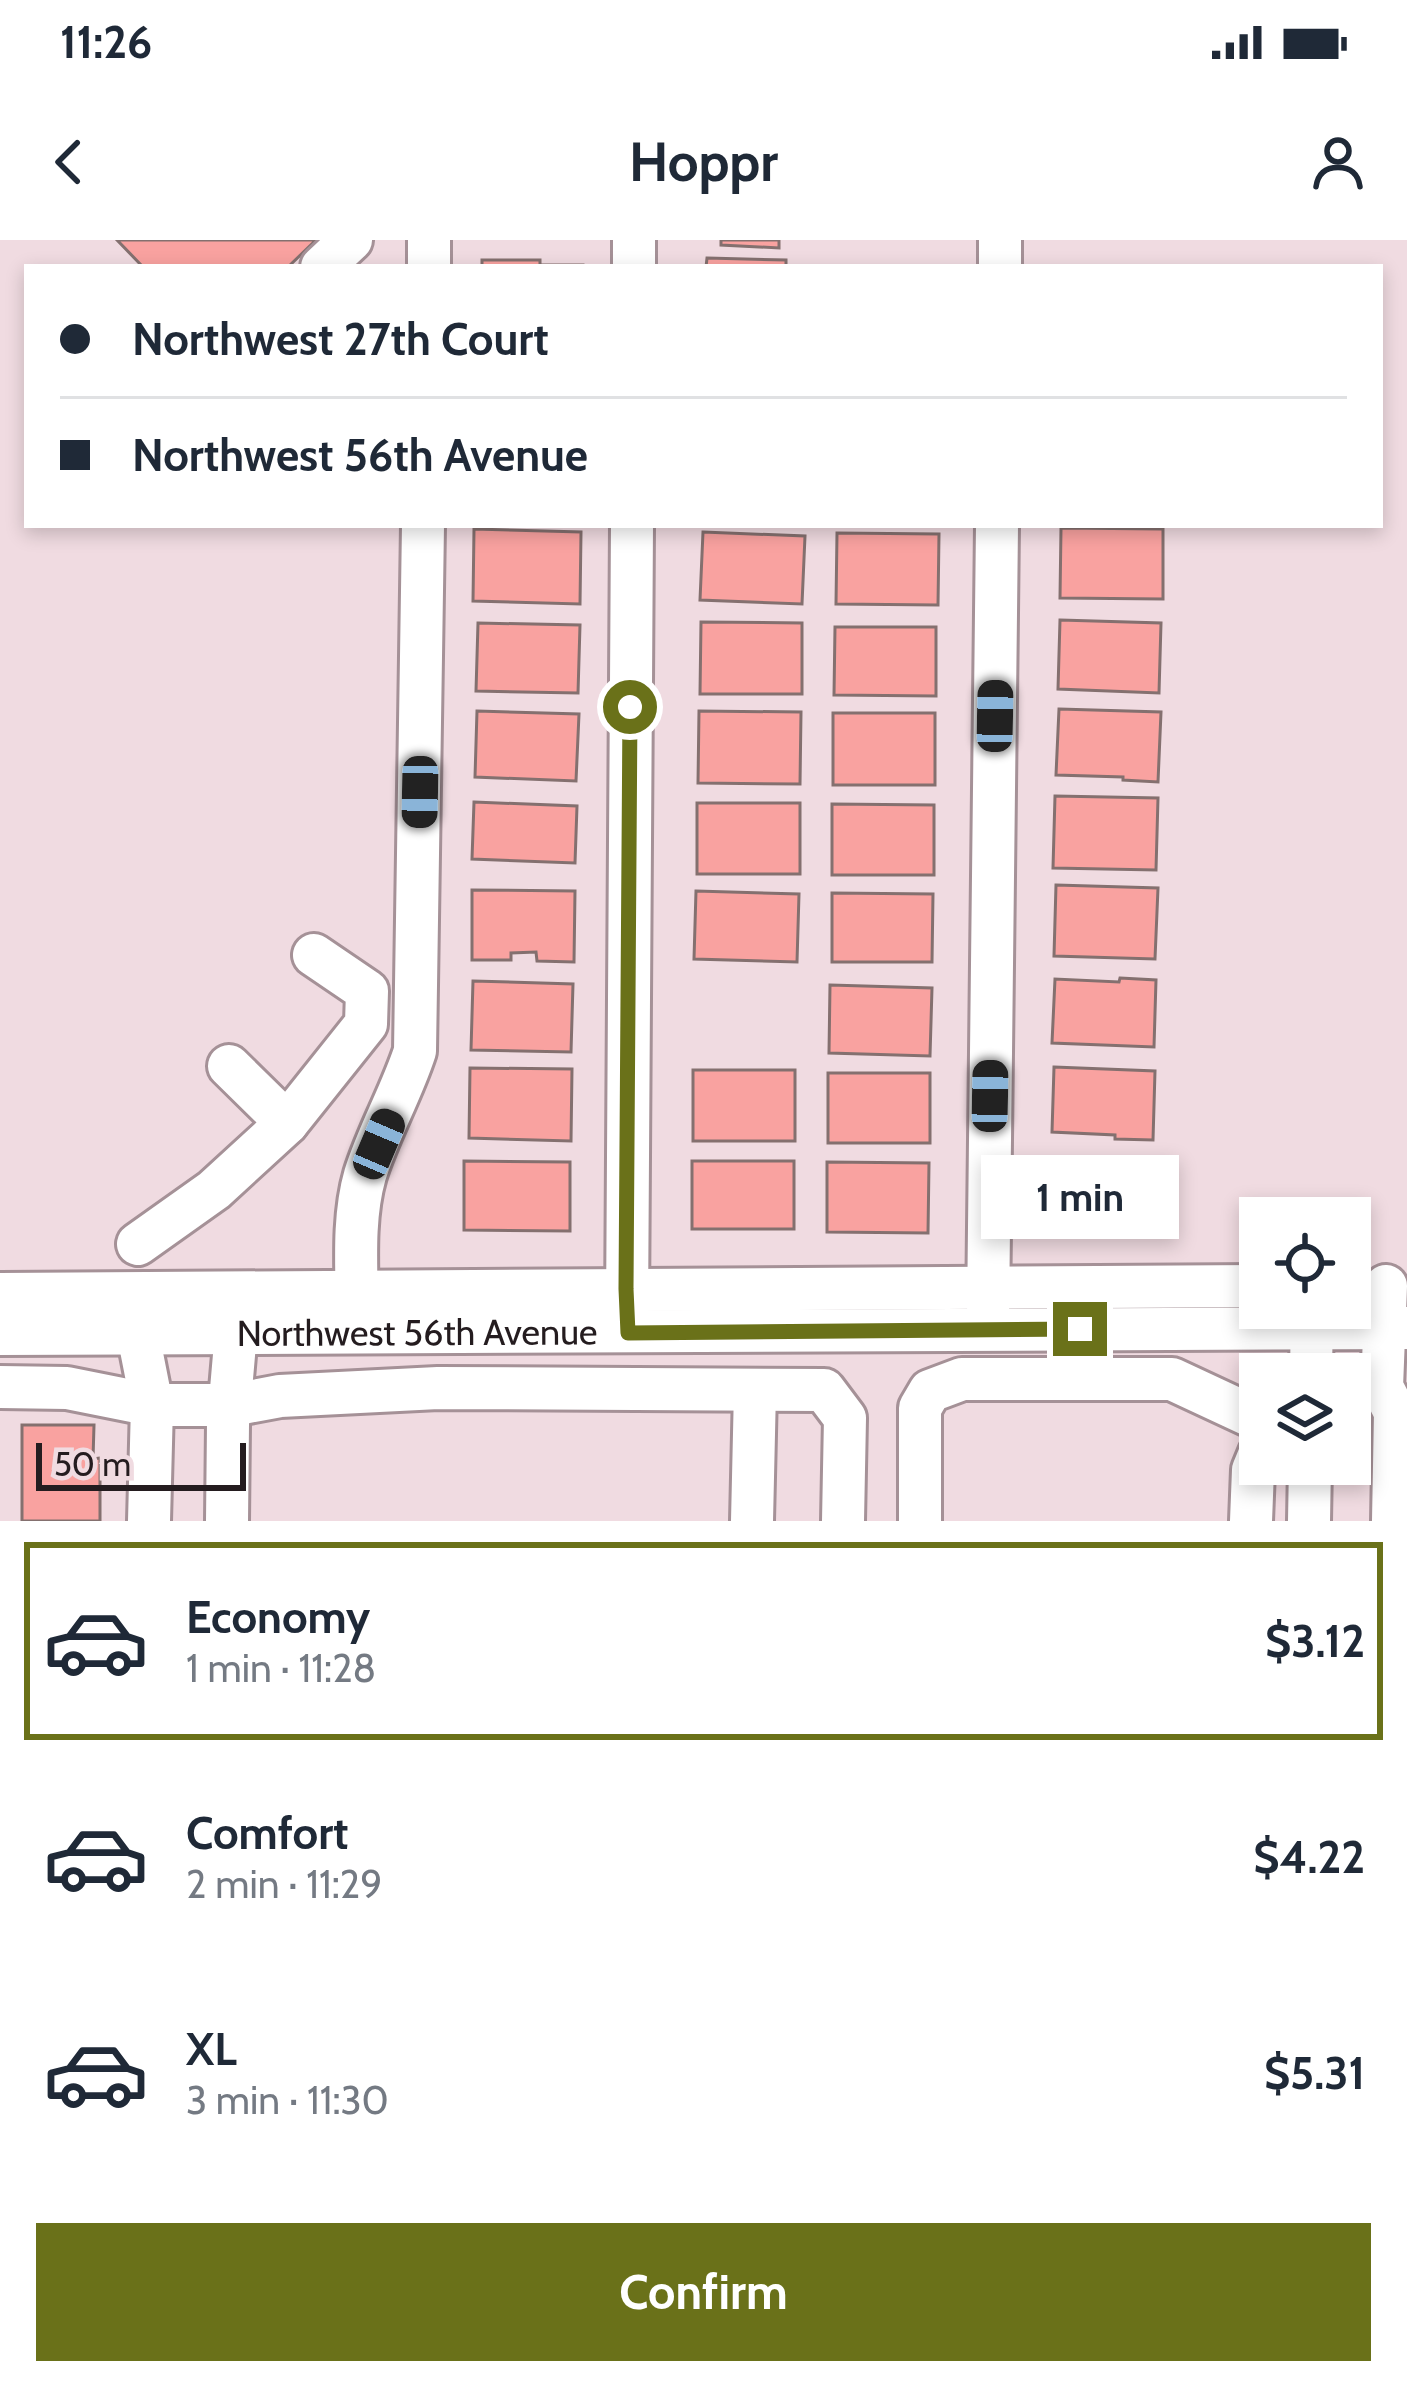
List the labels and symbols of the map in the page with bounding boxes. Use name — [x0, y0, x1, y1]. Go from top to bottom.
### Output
route start — [603, 680, 657, 734]
car — [976, 680, 1014, 752]
car — [401, 756, 439, 828]
car — [971, 1060, 1009, 1132]
car — [348, 1104, 410, 1184]
callout: 1 min — [981, 1155, 1179, 1239]
route end — [1053, 1302, 1107, 1356]
street label: Northwest 56th Avenue — [236, 1309, 598, 1355]
scale bar — [36, 1437, 246, 1490]

